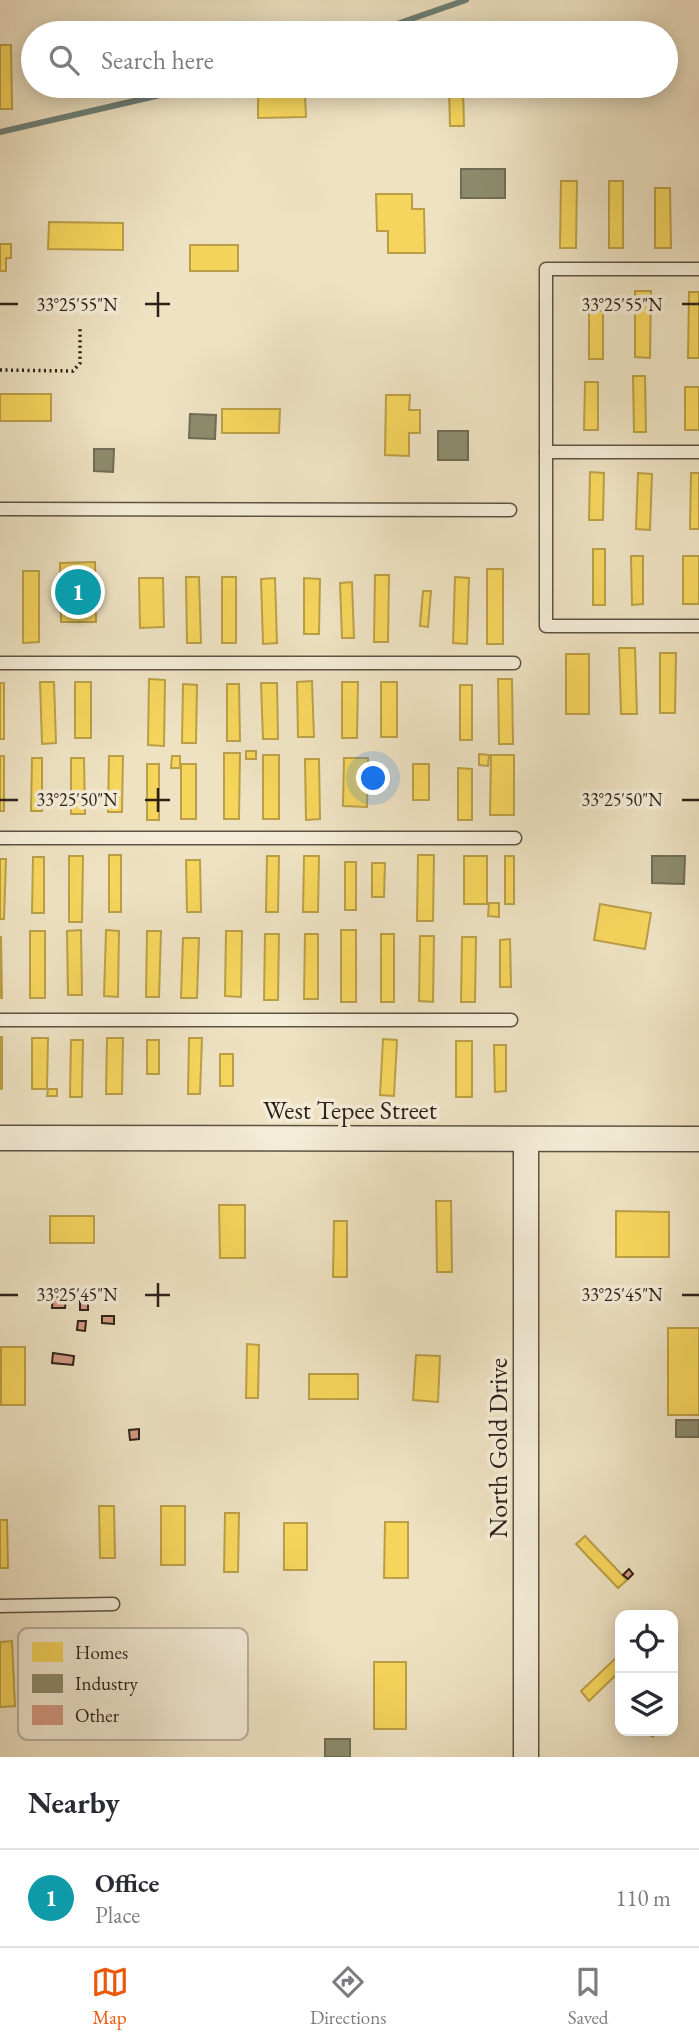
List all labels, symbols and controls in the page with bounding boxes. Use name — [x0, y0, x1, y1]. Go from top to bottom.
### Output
search box — [21, 21, 678, 98]
icon: search — [45, 41, 83, 79]
text: Search here — [101, 43, 214, 77]
text: 33°25'55"N — [37, 293, 118, 316]
text: 33°25'55"N — [582, 293, 663, 316]
pin: 1 — [55, 566, 101, 618]
your location — [356, 761, 390, 795]
text: 33°25'50"N — [37, 788, 118, 811]
text: 33°25'50"N — [582, 788, 663, 811]
street label: West Tepee Street — [263, 1093, 437, 1127]
text: 33°25'45"N — [37, 1283, 118, 1306]
text: 33°25'45"N — [582, 1283, 663, 1306]
street label: North Gold Drive — [481, 1358, 515, 1538]
map controls — [615, 1610, 678, 1736]
button: locate — [615, 1610, 678, 1673]
legend — [18, 1628, 248, 1740]
text: Homes — [75, 1640, 128, 1665]
text: Industry — [75, 1671, 139, 1696]
button: layers — [615, 1673, 678, 1736]
text: Other — [75, 1703, 120, 1728]
text: Nearby — [28, 1783, 120, 1822]
text: Office — [95, 1866, 159, 1900]
text: 1 — [45, 1883, 57, 1913]
text: 110 m — [615, 1883, 671, 1913]
text: Place — [95, 1900, 140, 1930]
tab: Map — [91, 1963, 129, 2030]
tab: Directions — [310, 1963, 386, 2030]
tab: Saved — [568, 1963, 608, 2030]

